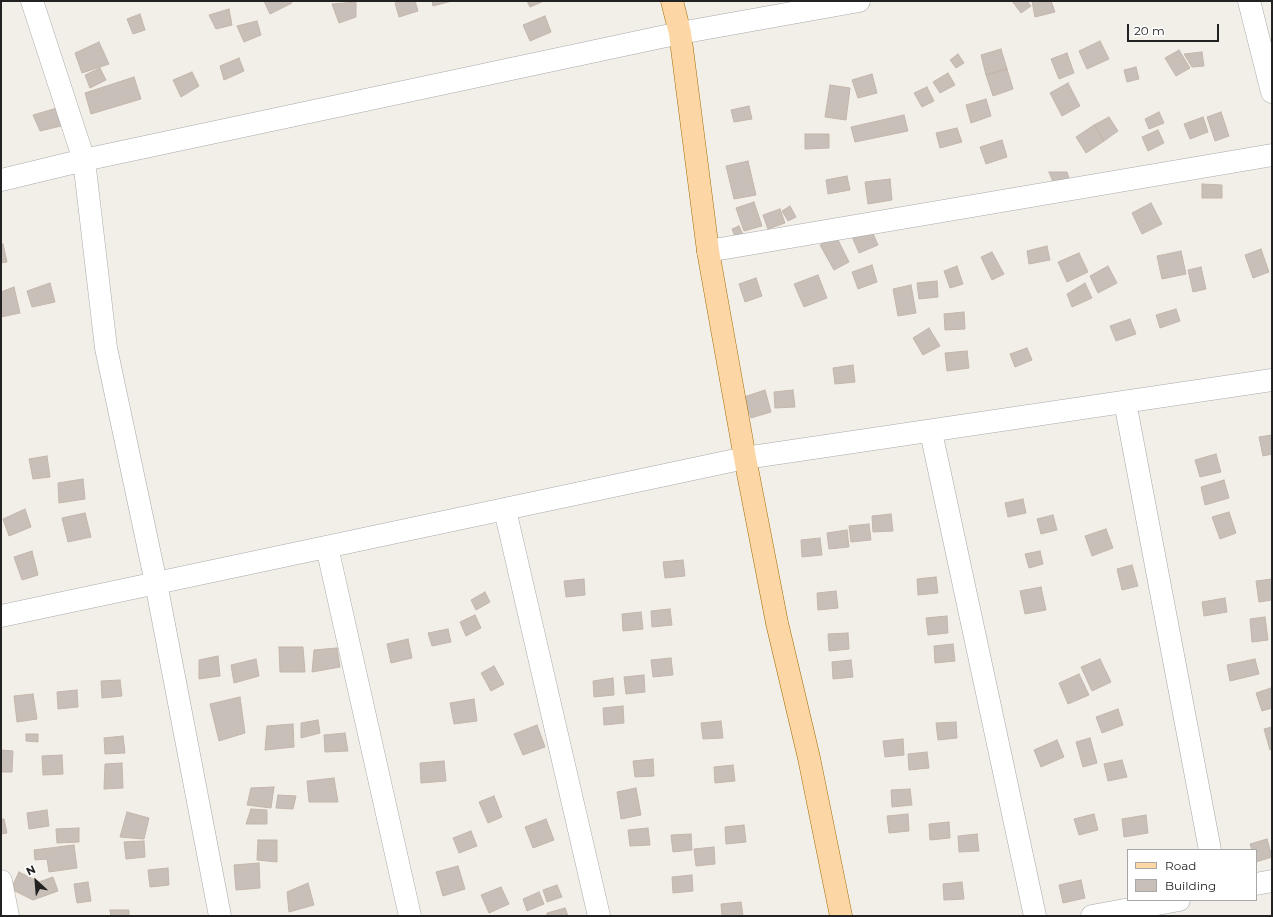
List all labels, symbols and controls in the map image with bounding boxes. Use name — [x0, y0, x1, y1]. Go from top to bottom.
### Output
scale bar — [1129, 16, 1221, 42]
text: 20 m — [1134, 23, 1165, 38]
legend — [1127, 849, 1257, 901]
text: Road — [1165, 858, 1196, 873]
north arrow — [16, 861, 56, 901]
text: N — [24, 862, 38, 878]
text: Building — [1165, 878, 1216, 893]

